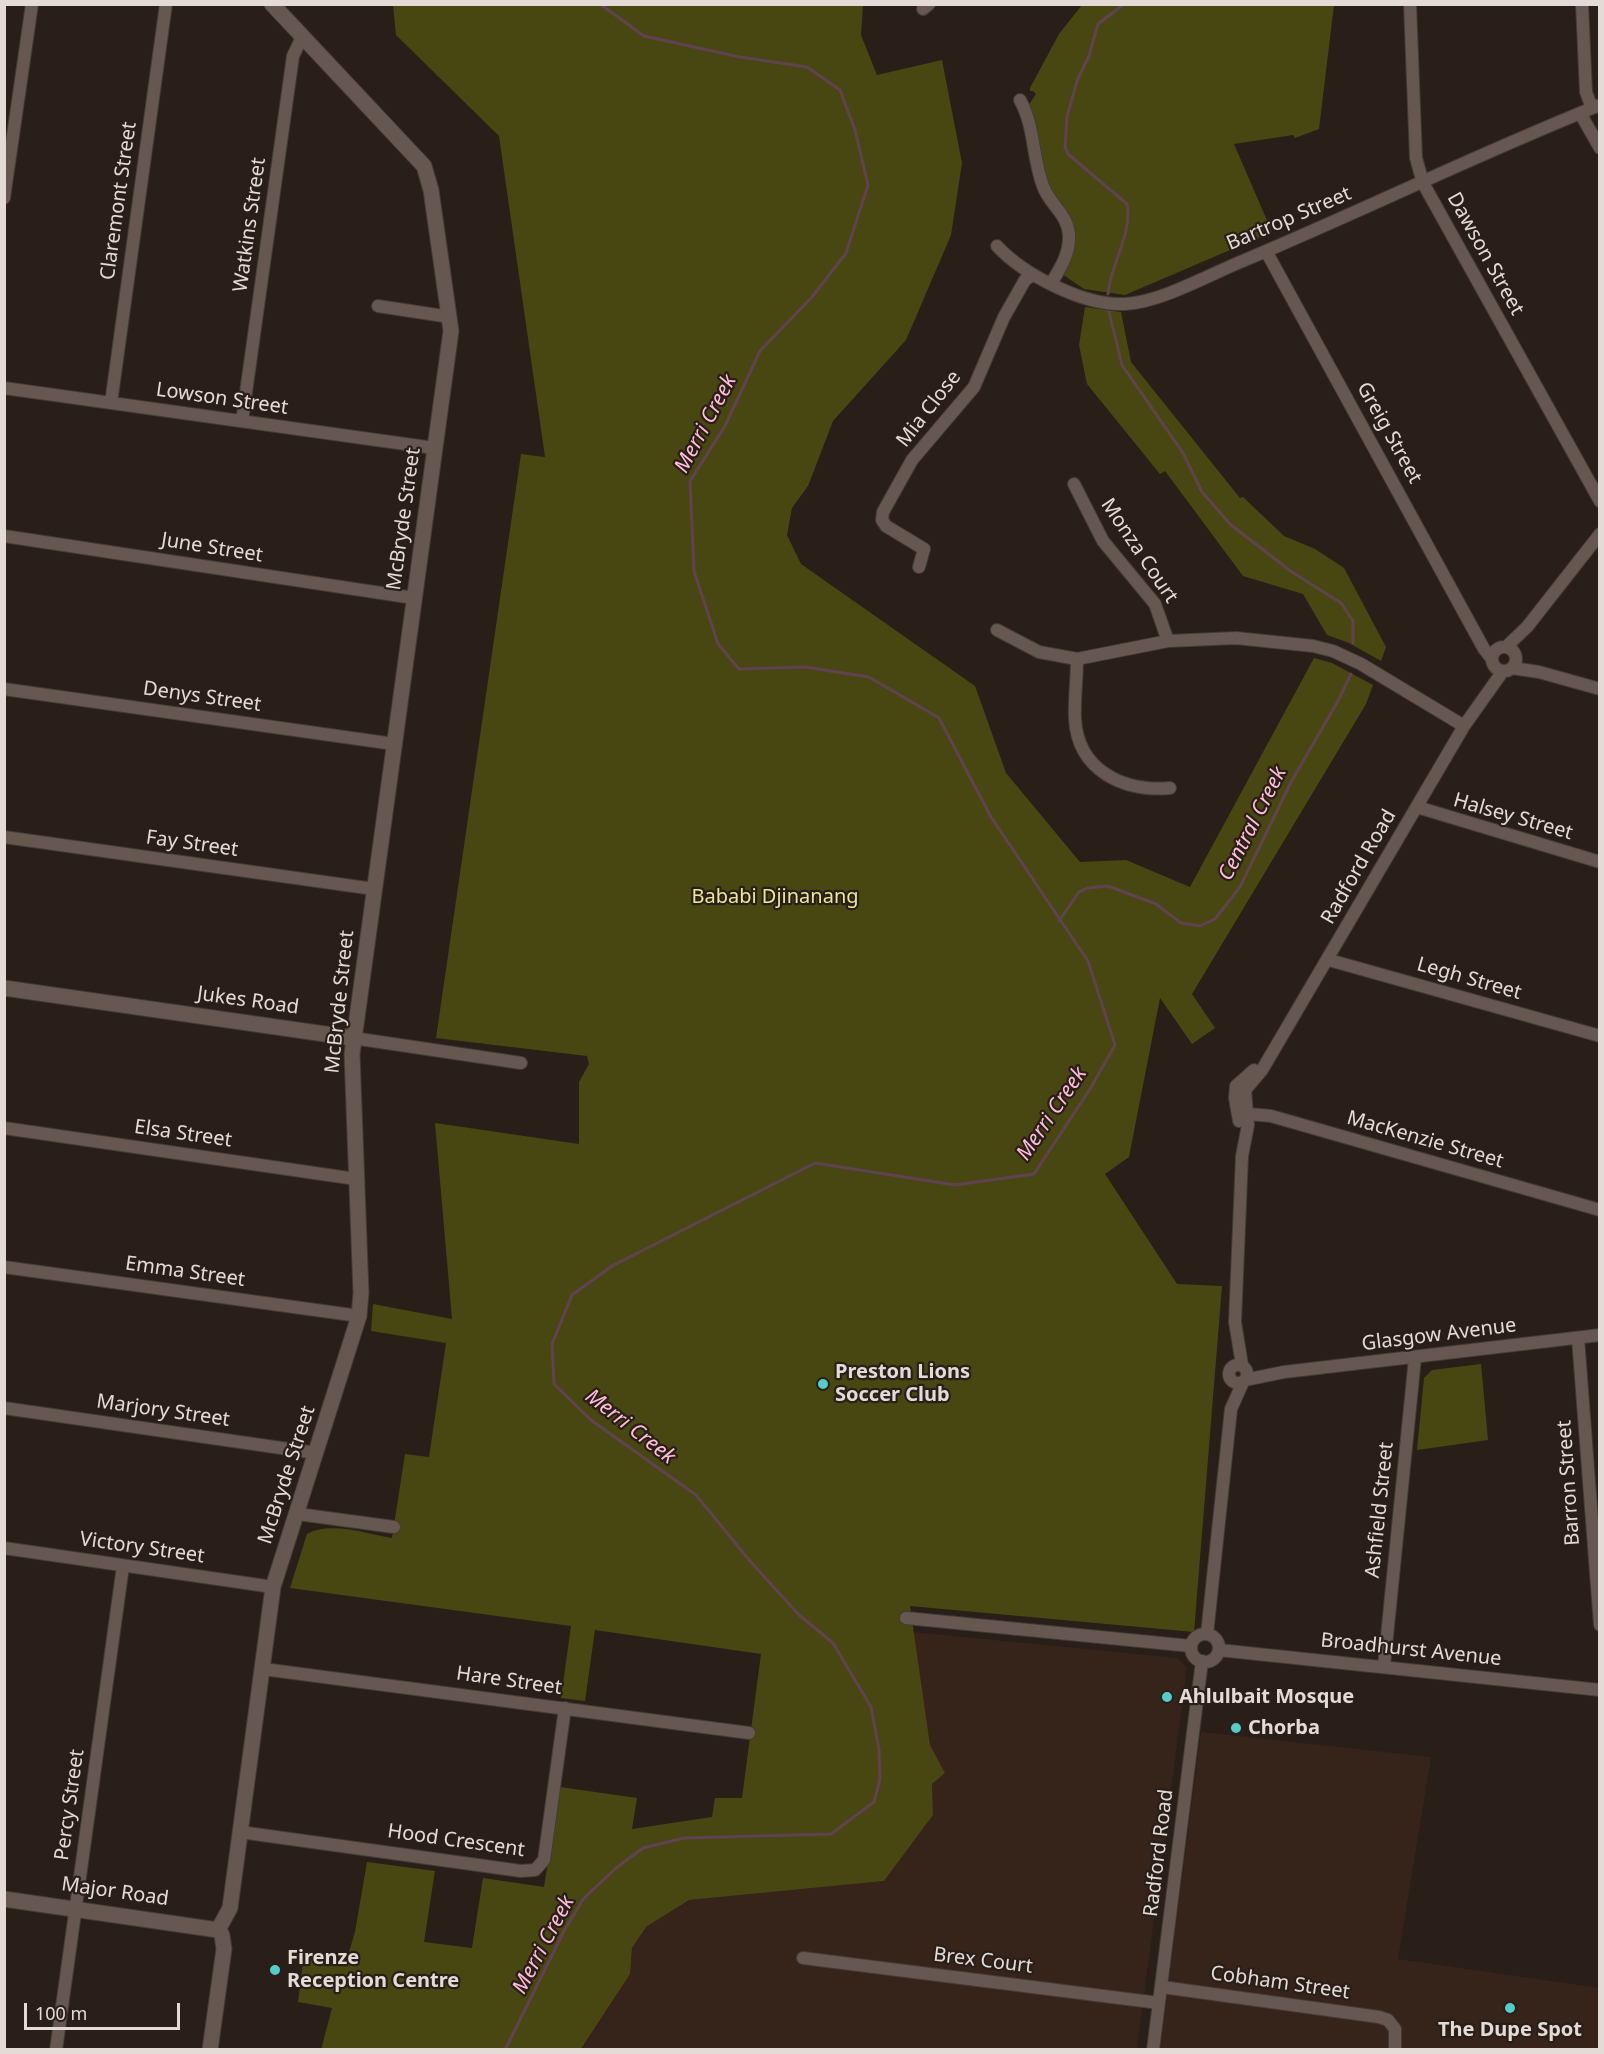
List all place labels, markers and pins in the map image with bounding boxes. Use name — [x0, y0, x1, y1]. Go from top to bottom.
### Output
place label: Preston Lions Soccer Club — [835, 1360, 970, 1407]
marker: Preston Lions Soccer Club — [816, 1377, 830, 1391]
place label: Ahlulbait Mosque — [1179, 1685, 1354, 1709]
marker: Ahlulbait Mosque — [1160, 1690, 1174, 1704]
place label: Chorba — [1248, 1716, 1320, 1740]
marker: Chorba — [1229, 1721, 1243, 1735]
place label: Firenze Reception Centre — [287, 1946, 459, 1993]
marker: Firenze Reception Centre — [268, 1963, 282, 1977]
marker: The Dupe Spot — [1503, 2001, 1517, 2015]
place label: The Dupe Spot — [1438, 2018, 1582, 2042]

